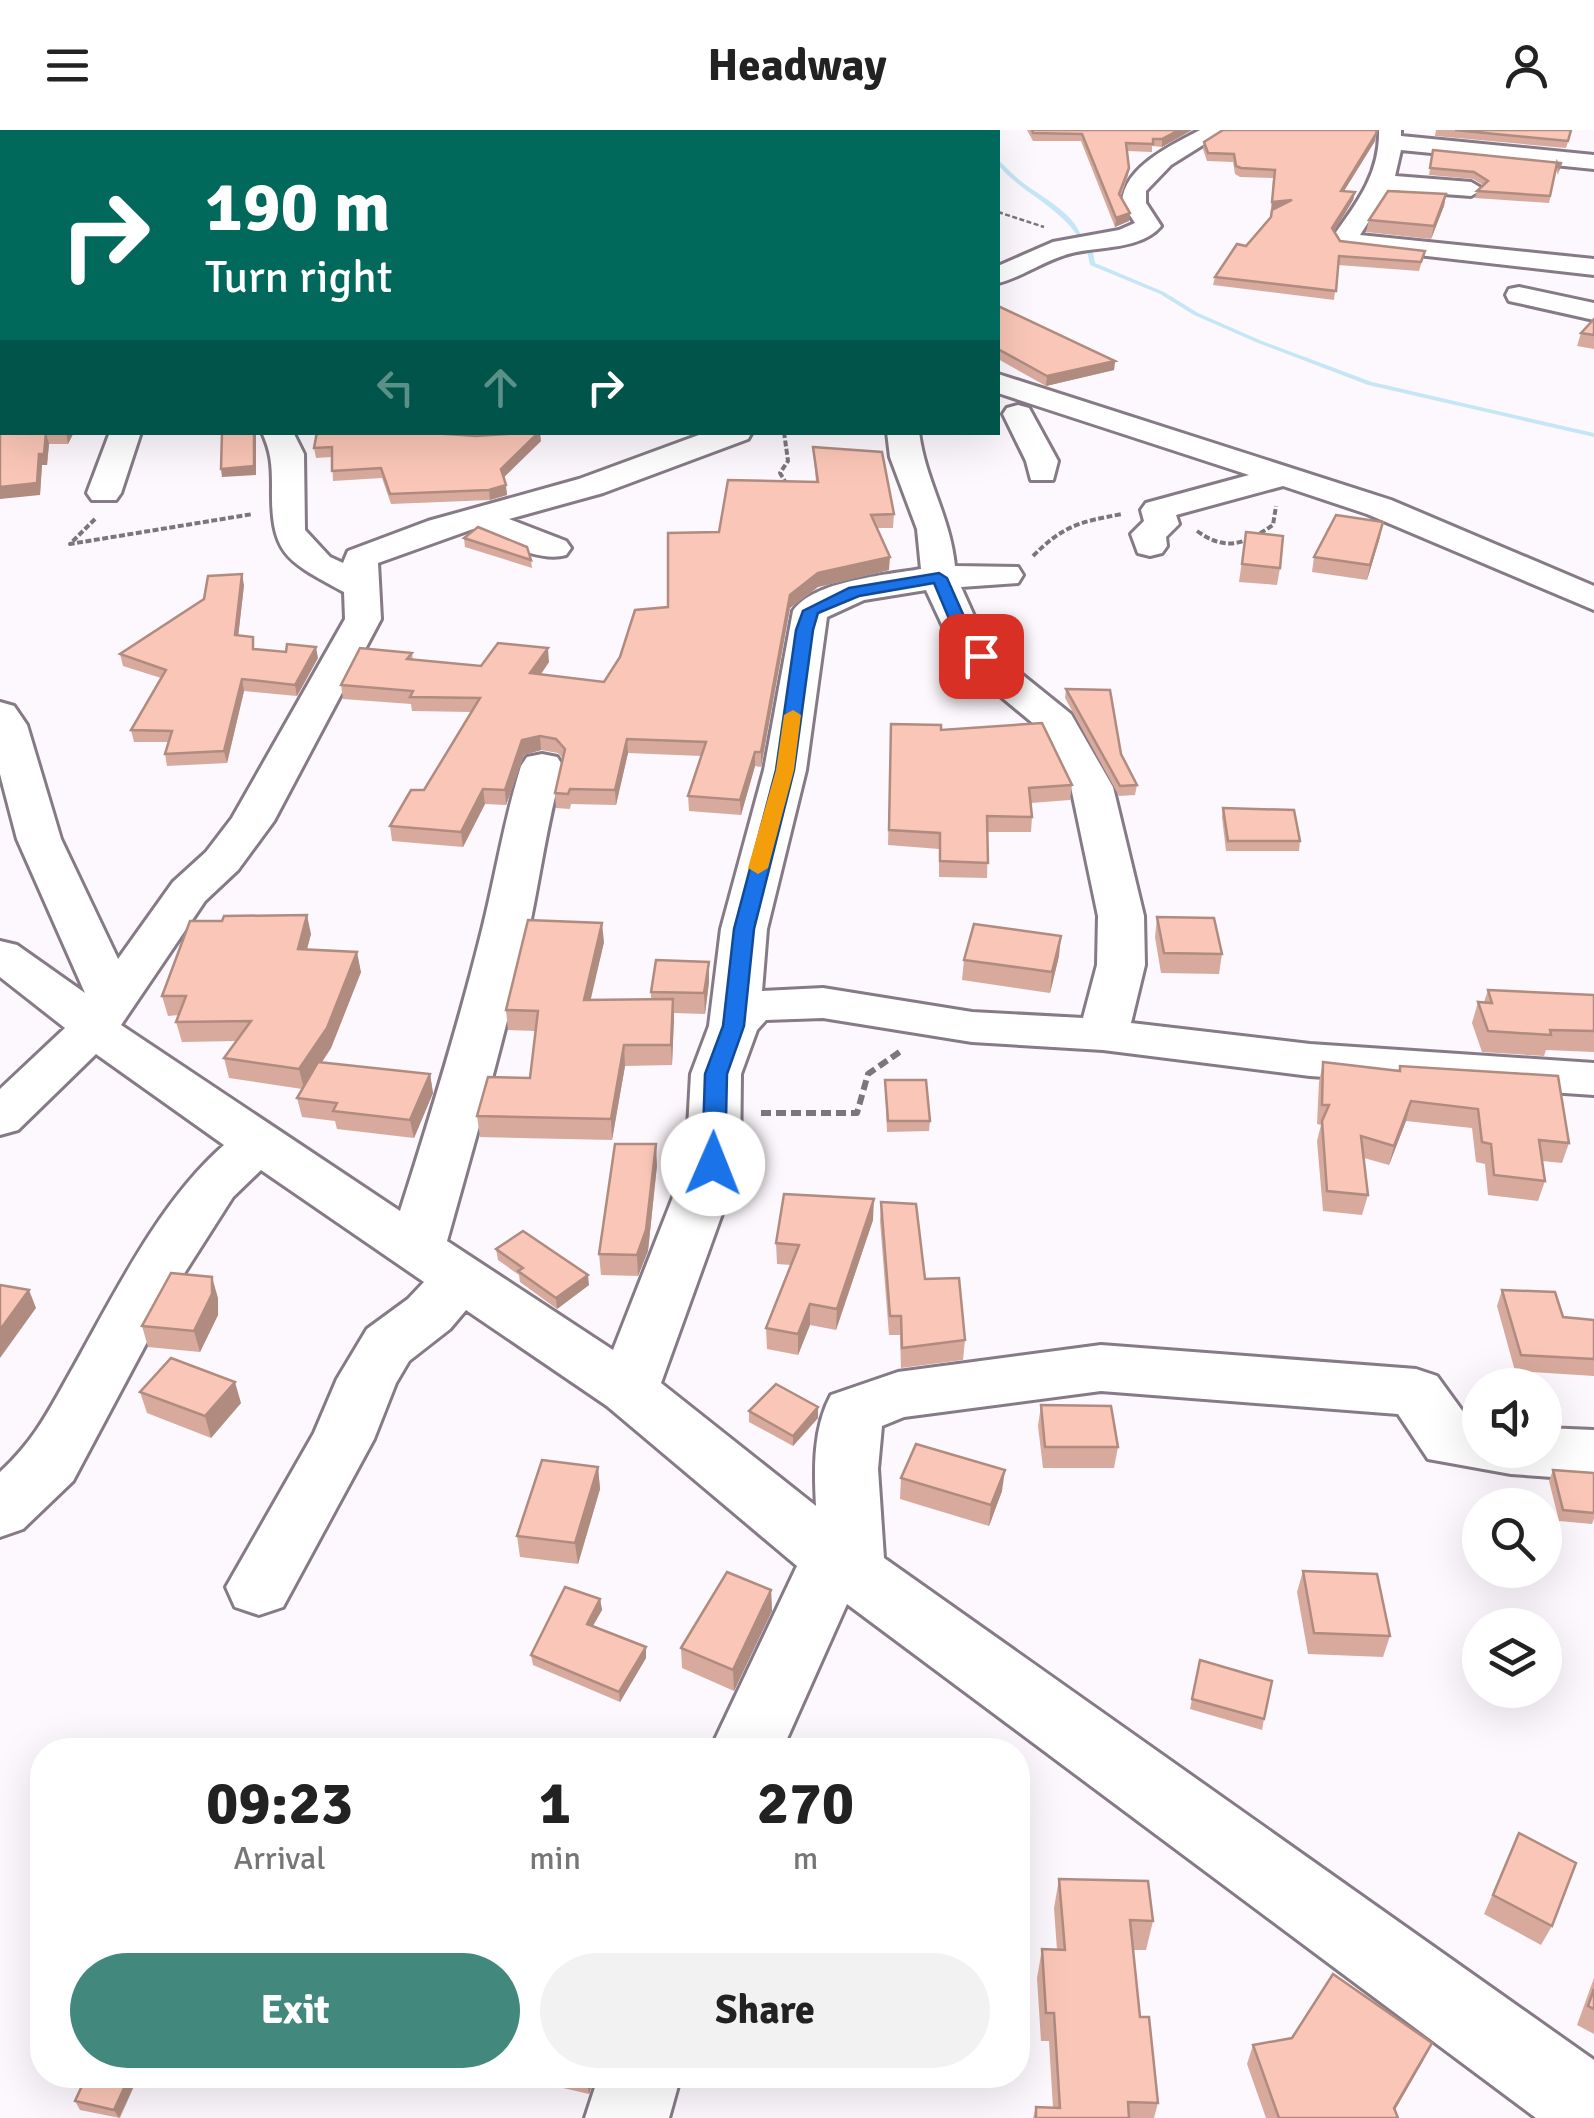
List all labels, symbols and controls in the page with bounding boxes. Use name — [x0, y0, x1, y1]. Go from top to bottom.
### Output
icon: menu — [40, 38, 95, 93]
text: Headway — [707, 38, 887, 93]
icon: person — [1499, 38, 1554, 93]
text: 190 m — [205, 164, 390, 250]
icon: right — [40, 170, 170, 300]
text: Turn right — [205, 250, 393, 305]
icon: left — [368, 360, 423, 415]
icon: ahead — [473, 360, 528, 415]
icon: right — [578, 360, 633, 415]
pin — [939, 614, 1024, 699]
icon: arrive — [954, 629, 1009, 684]
position arrow — [661, 1112, 765, 1216]
map controls — [1462, 1368, 1562, 1708]
button: sound — [1462, 1368, 1562, 1468]
button: search — [1462, 1488, 1562, 1588]
button: layers — [1462, 1608, 1562, 1708]
text: 09:23 — [206, 1767, 353, 1841]
text: 1 — [539, 1767, 571, 1841]
text: 270 — [757, 1767, 854, 1841]
text: Arrival — [234, 1839, 326, 1878]
text: min — [529, 1839, 581, 1878]
text: m — [793, 1839, 818, 1878]
button: Exit — [70, 1953, 520, 2068]
button: Share — [540, 1953, 990, 2068]

